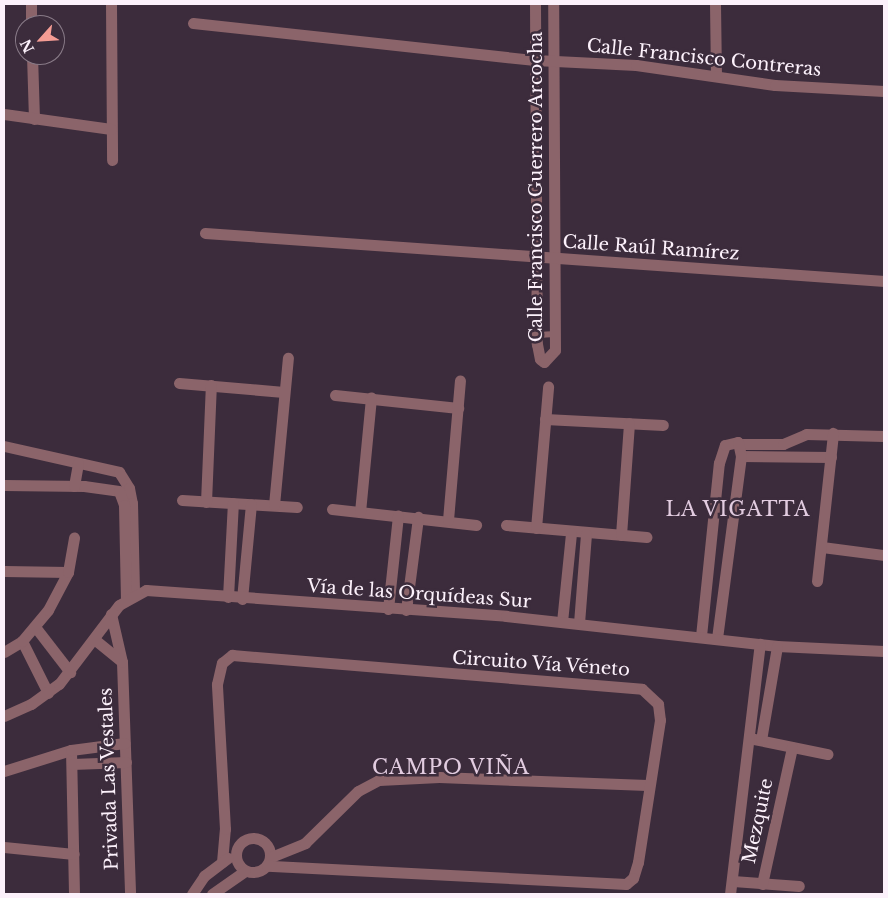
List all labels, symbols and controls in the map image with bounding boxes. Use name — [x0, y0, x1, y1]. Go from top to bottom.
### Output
north arrow — [15, 15, 65, 65]
street label: Calle Francisco Guerrero Arcocha — [525, 31, 547, 343]
street label: Calle Francisco Contreras — [586, 35, 822, 81]
text: N — [16, 36, 38, 56]
street label: Calle Raúl Ramírez — [562, 231, 740, 265]
district label: LA VIGATTA — [663, 497, 813, 521]
street label: Vía de las Orquídeas Sur — [306, 575, 532, 613]
street label: Circuito Vía Véneto — [451, 647, 631, 681]
street label: Privada Las Vestales — [95, 687, 123, 871]
district label: CAMPO VIÑA — [370, 755, 532, 779]
street label: Mezquite — [738, 776, 778, 866]

